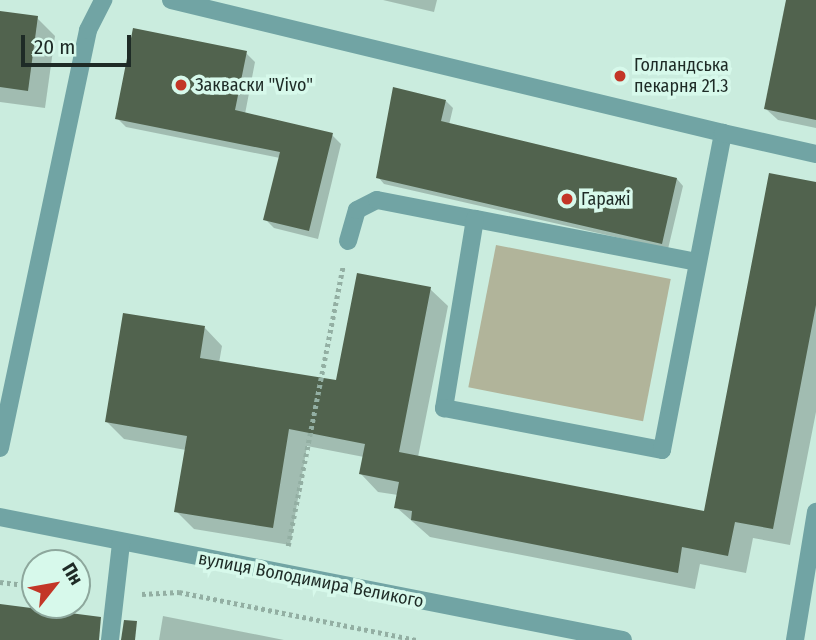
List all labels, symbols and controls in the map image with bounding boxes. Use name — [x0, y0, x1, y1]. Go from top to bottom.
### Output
scale bar — [24, 21, 135, 65]
text: 20 m — [34, 34, 75, 60]
place label: Голландська пекарня 21.3 — [634, 55, 729, 98]
marker: Голландська пекарня 21.3 — [612, 68, 628, 84]
place label: Закваски "Vivo" — [195, 74, 313, 96]
marker: Закваски "Vivo" — [173, 77, 189, 93]
place label: Гаражі — [581, 188, 631, 210]
marker: Гаражі — [559, 191, 575, 207]
street label: вулиця Володимира Великого — [197, 548, 425, 612]
north arrow — [21, 549, 91, 619]
text: Пн — [57, 559, 88, 589]

